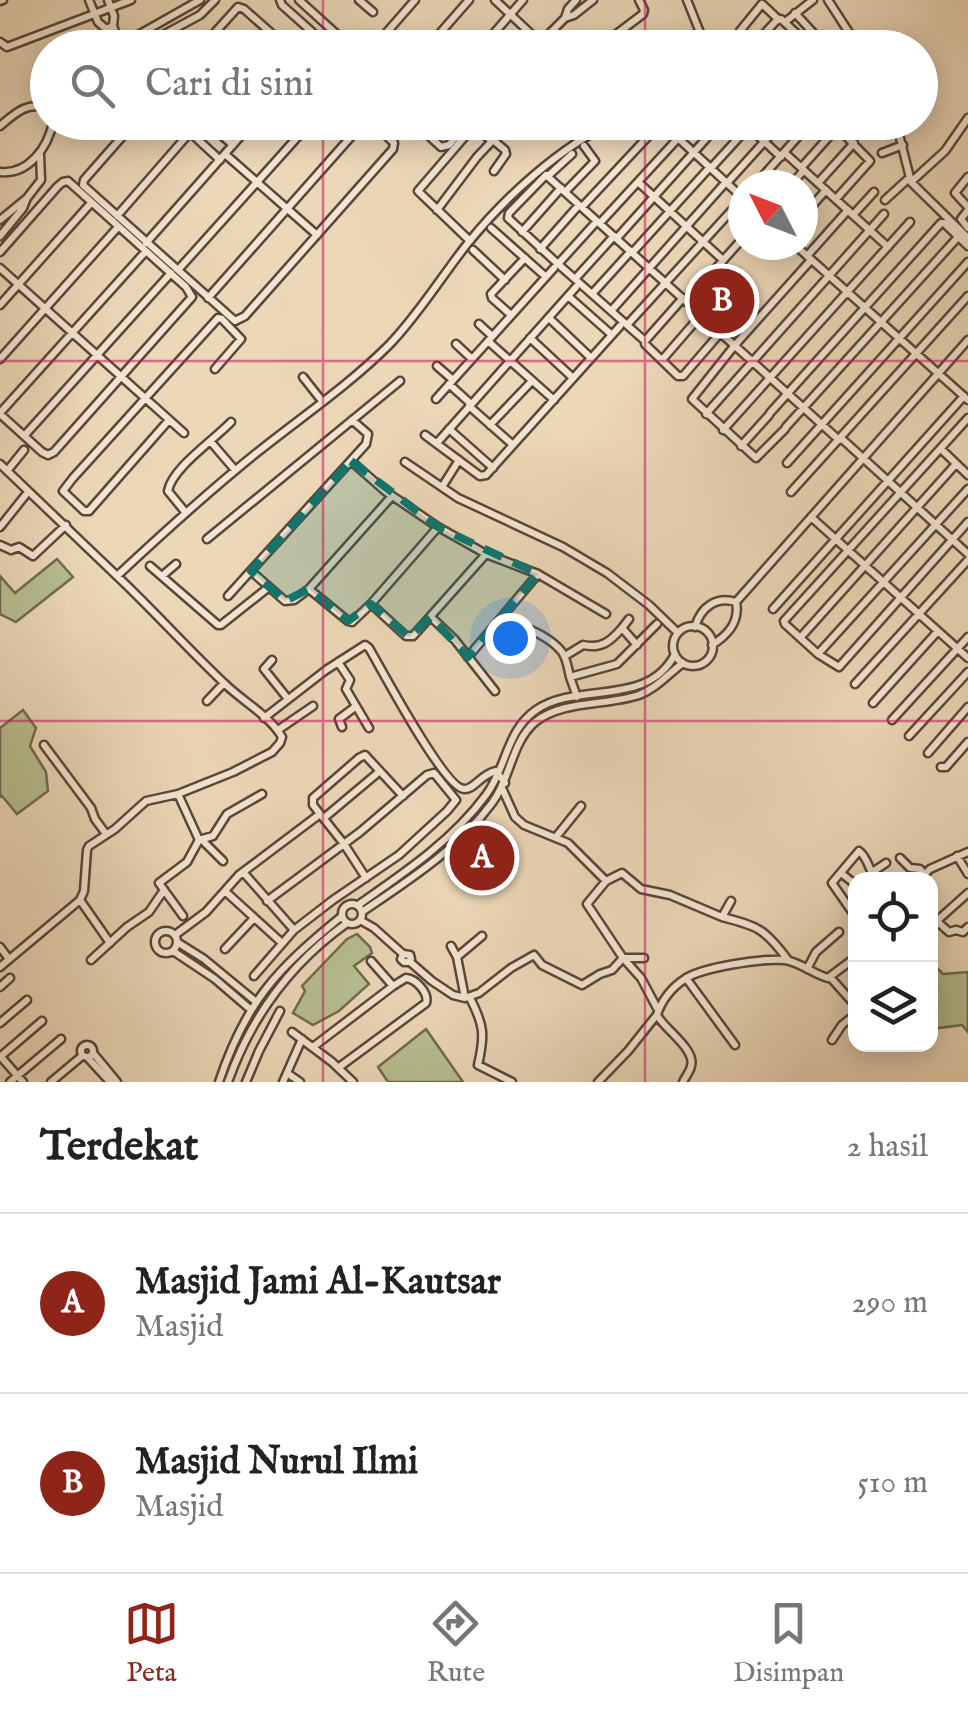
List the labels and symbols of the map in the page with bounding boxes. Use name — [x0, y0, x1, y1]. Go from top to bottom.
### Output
north arrow — [728, 170, 818, 260]
pin: B — [690, 264, 754, 338]
your location — [485, 613, 536, 664]
pin: A — [450, 820, 514, 896]

